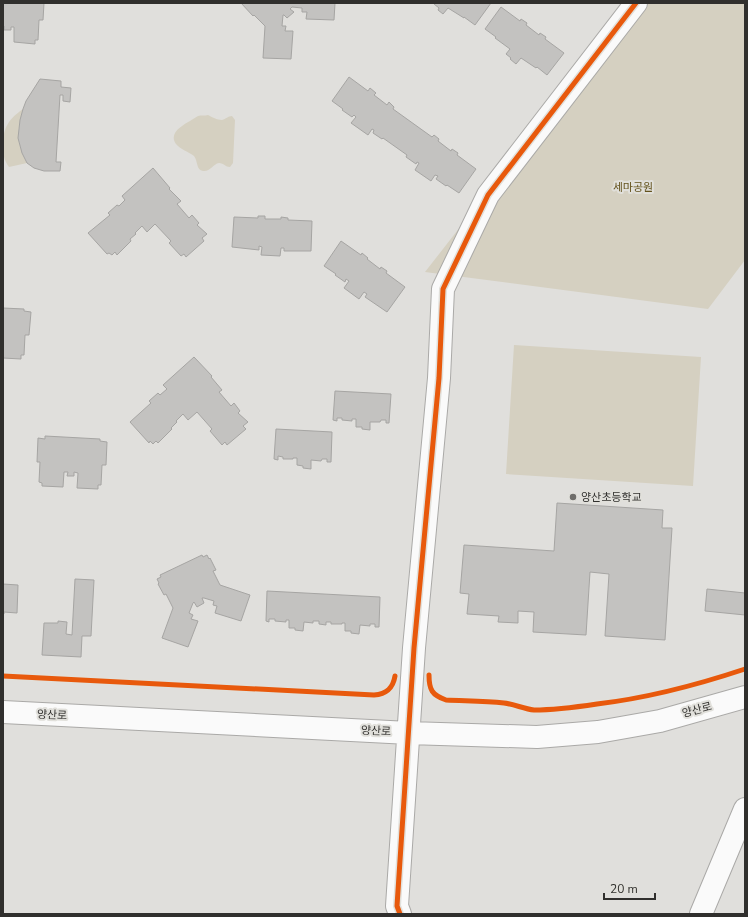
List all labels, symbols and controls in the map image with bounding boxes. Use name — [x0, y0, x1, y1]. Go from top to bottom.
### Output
park label: 세마공원 — [613, 180, 653, 195]
place label: 양산초등학교 — [581, 490, 642, 505]
marker: 양산초등학교 — [568, 492, 578, 502]
street label: 양산로 — [680, 699, 714, 721]
street label: 양산로 — [36, 707, 68, 723]
street label: 양산로 — [360, 723, 392, 739]
scale bar — [604, 875, 655, 901]
text: 20 m — [610, 881, 638, 897]

